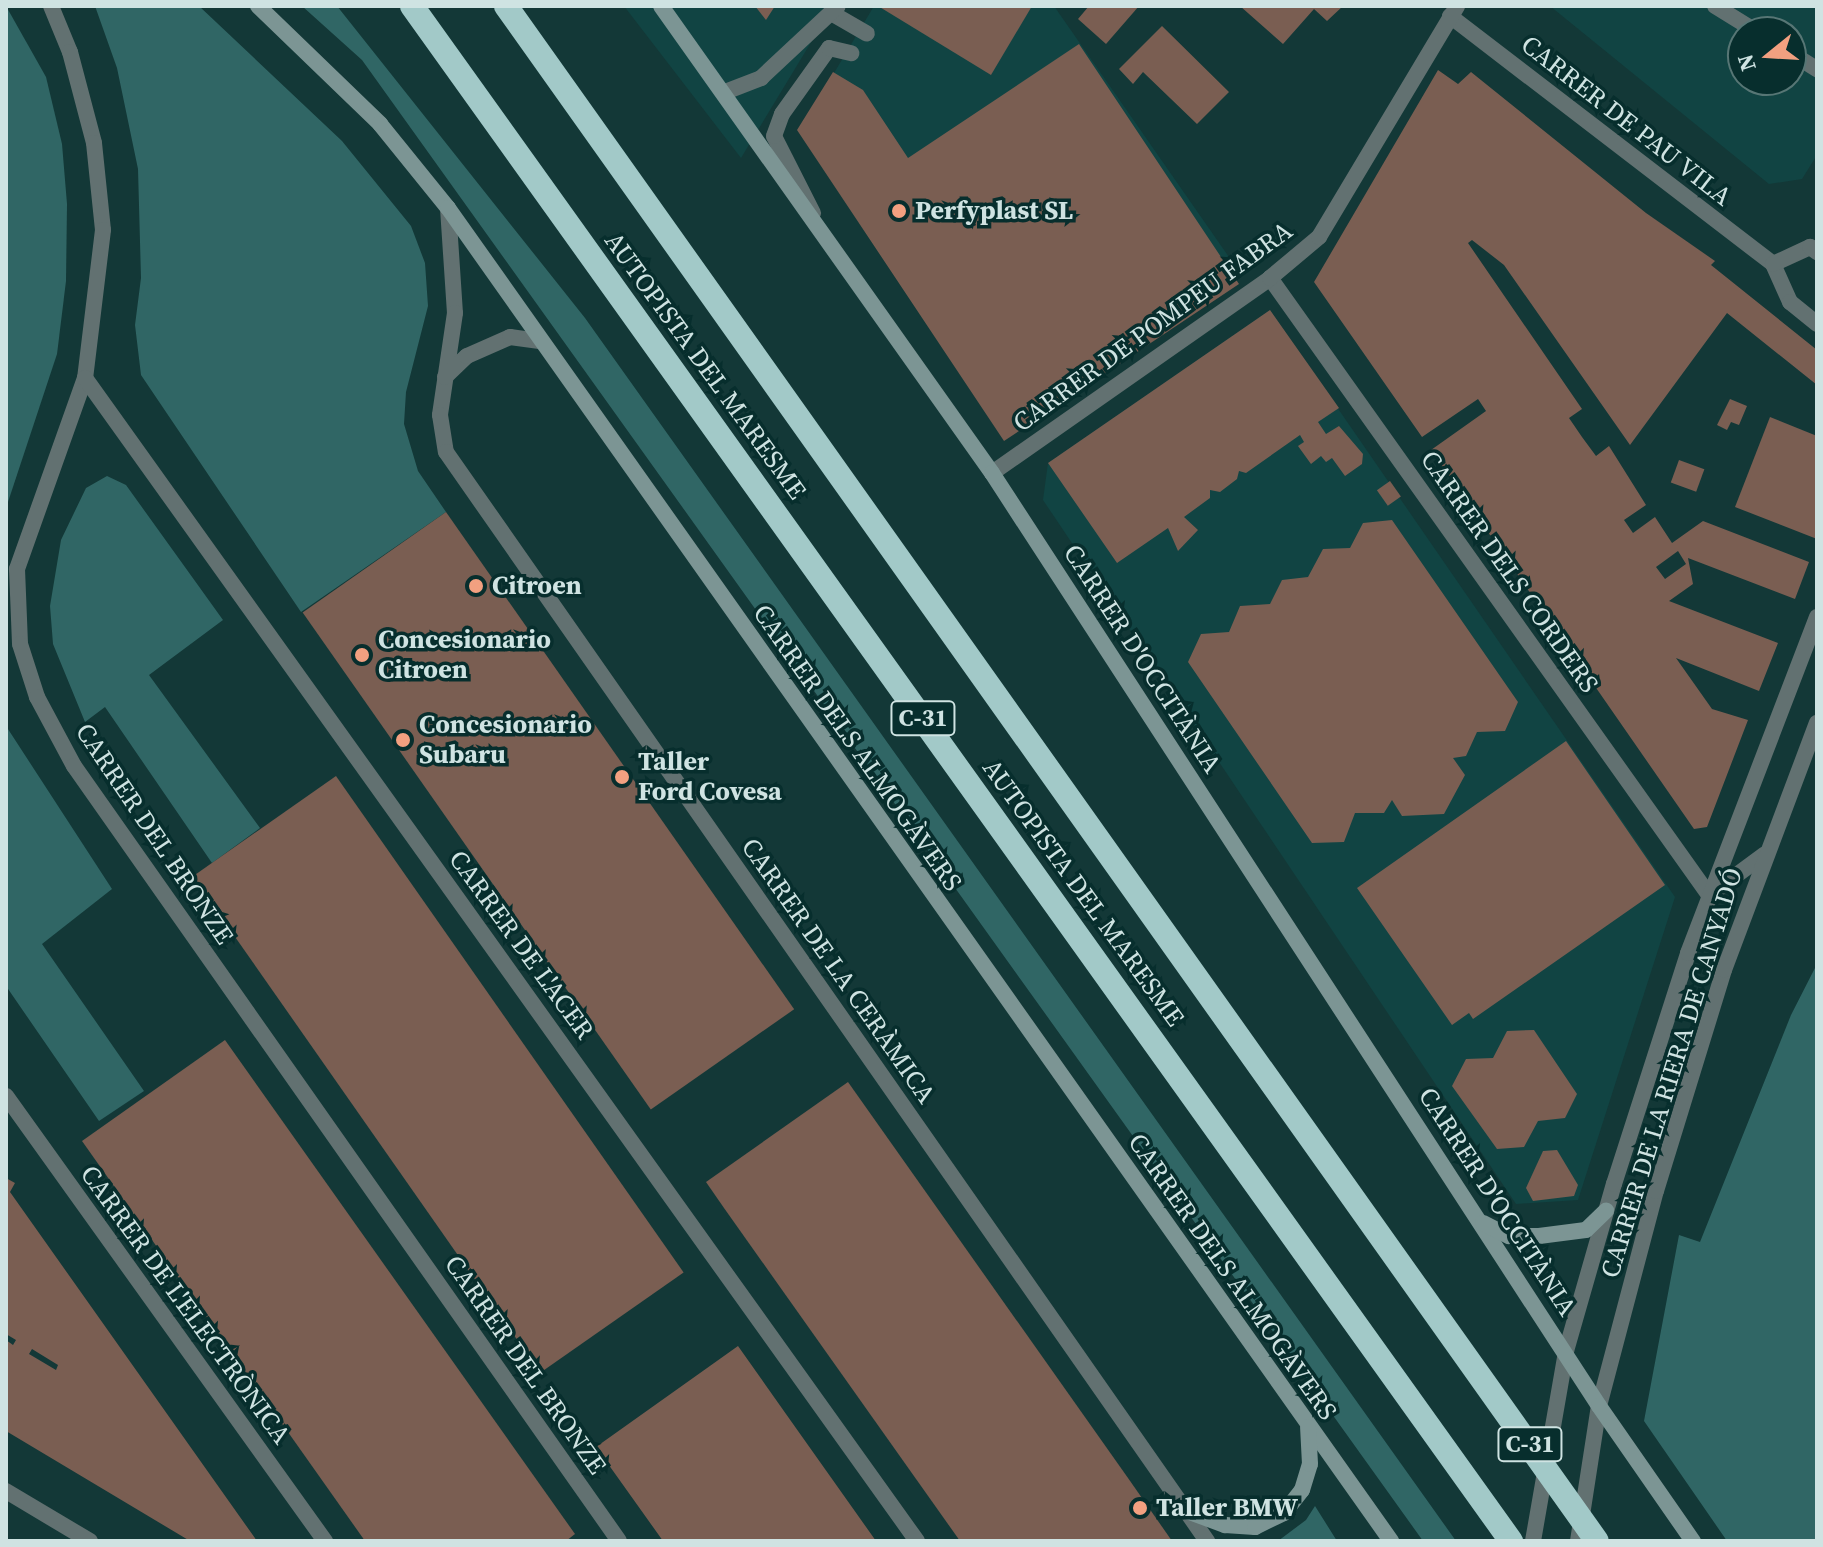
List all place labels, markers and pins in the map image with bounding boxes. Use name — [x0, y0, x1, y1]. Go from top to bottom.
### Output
place label: Perfyplast SL — [915, 195, 1073, 227]
marker: Perfyplast SL — [890, 202, 908, 220]
place label: Citroen — [492, 570, 582, 602]
marker: Citroen — [467, 577, 485, 595]
place label: Concesionario Citroen — [378, 624, 551, 686]
marker: Concesionario Citroen — [353, 646, 371, 664]
place label: Concesionario Subaru — [419, 709, 592, 770]
marker: Concesionario Subaru — [394, 731, 412, 749]
place label: Taller Ford Covesa — [638, 746, 782, 808]
marker: Taller Ford Covesa — [613, 768, 631, 786]
place label: Taller BMW — [1156, 1492, 1298, 1524]
marker: Taller BMW — [1131, 1499, 1149, 1517]

